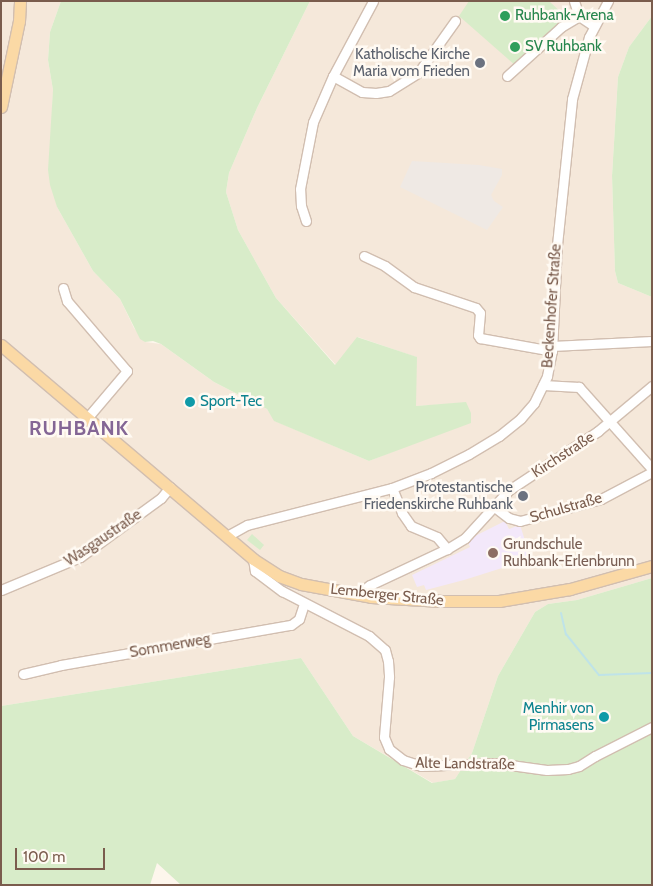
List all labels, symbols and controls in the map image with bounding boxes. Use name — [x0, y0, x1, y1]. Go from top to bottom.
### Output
place label: Ruhbank-Arena — [515, 7, 614, 25]
marker: Ruhbank-Arena — [499, 10, 511, 22]
place label: SV Ruhbank — [525, 38, 602, 56]
marker: SV Ruhbank — [509, 41, 521, 53]
place label: Katholische Kirche Maria vom Frieden — [353, 45, 470, 80]
marker: Katholische Kirche Maria vom Frieden — [474, 57, 486, 69]
street label: Beckenhofer Straße — [539, 243, 565, 369]
place label: Sport-Tec — [200, 393, 262, 411]
marker: Sport-Tec — [184, 396, 196, 408]
district label: RUHBANK — [28, 416, 130, 440]
street label: Kirchstraße — [528, 428, 598, 482]
place label: Protestantische Friedenskirche Ruhbank — [364, 478, 513, 513]
street label: Schulstraße — [528, 489, 604, 527]
marker: Protestantische Friedenskirche Ruhbank — [517, 490, 529, 502]
street label: Wasgaustraße — [61, 506, 145, 570]
place label: Grundschule Ruhbank-Erlenbrunn — [503, 535, 635, 570]
marker: Grundschule Ruhbank-Erlenbrunn — [487, 547, 499, 559]
street label: Lemberger Straße — [329, 580, 445, 610]
street label: Sommerweg — [128, 630, 212, 662]
place label: Menhir von Pirmasens — [523, 699, 594, 734]
marker: Menhir von Pirmasens — [598, 711, 610, 723]
street label: Alte Landstraße — [415, 754, 515, 774]
scale bar — [18, 838, 108, 870]
text: 100 m — [23, 848, 65, 866]

